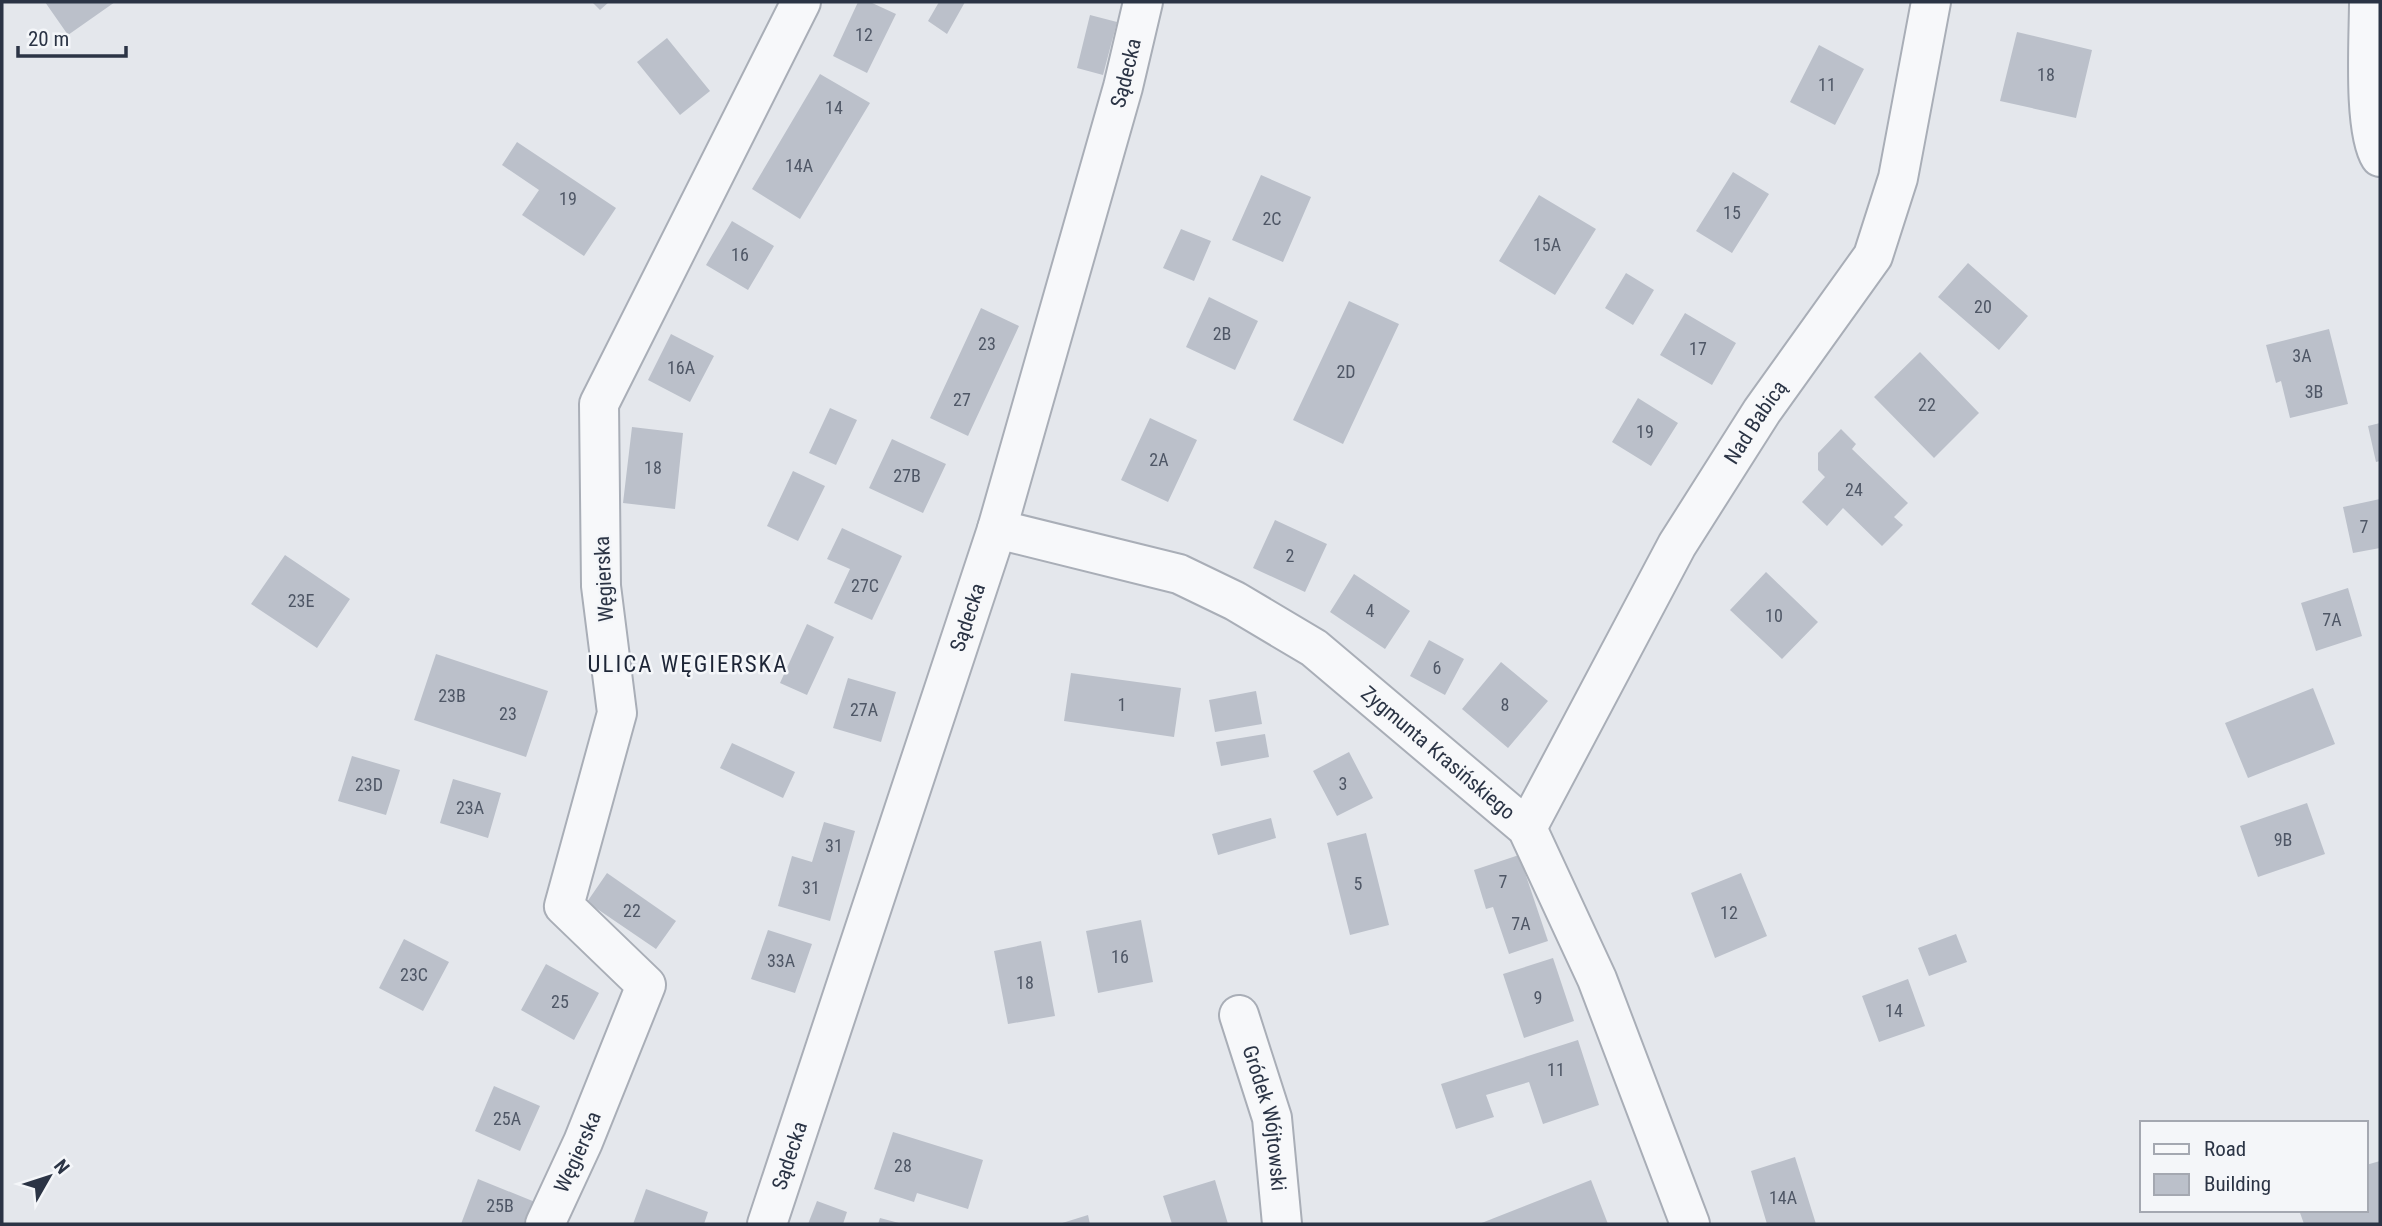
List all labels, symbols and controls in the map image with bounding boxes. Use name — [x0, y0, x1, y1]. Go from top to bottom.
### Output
scale bar — [18, 14, 126, 58]
house number: 12 — [855, 24, 873, 45]
text: 20 m — [28, 27, 69, 51]
street label: Sądecka — [1106, 36, 1146, 110]
house number: 18 — [2037, 64, 2055, 85]
house number: 11 — [1818, 74, 1836, 95]
house number: 14 — [825, 97, 843, 118]
house number: 14A — [785, 155, 814, 176]
house number: 19 — [559, 188, 577, 209]
house number: 15 — [1723, 202, 1741, 223]
house number: 2C — [1262, 208, 1282, 229]
house number: 15A — [1533, 234, 1562, 255]
house number: 16 — [731, 244, 749, 265]
house number: 20 — [1974, 296, 1992, 317]
house number: 2B — [1213, 323, 1231, 344]
house number: 23 — [978, 333, 996, 354]
house number: 17 — [1689, 338, 1707, 359]
house number: 3A — [2292, 345, 2312, 366]
house number: 16A — [667, 357, 696, 378]
house number: 2D — [1336, 361, 1356, 382]
street label: Nad Babicą — [1720, 376, 1792, 468]
house number: 3B — [2305, 381, 2323, 402]
house number: 27 — [953, 389, 971, 410]
house number: 22 — [1918, 394, 1936, 415]
house number: 19 — [1636, 421, 1654, 442]
house number: 2A — [1149, 449, 1169, 470]
house number: 18 — [644, 457, 662, 478]
house number: 27B — [893, 465, 921, 486]
house number: 24 — [1845, 479, 1863, 500]
house number: 7 — [2360, 516, 2369, 537]
street label: Węgierska — [590, 535, 618, 623]
house number: 2 — [1286, 545, 1295, 566]
house number: 27C — [851, 575, 879, 596]
street label: Sądecka — [945, 580, 990, 655]
house number: 23E — [288, 590, 314, 611]
house number: 4 — [1366, 600, 1375, 621]
house number: 10 — [1765, 605, 1783, 626]
house number: 7A — [2322, 609, 2342, 630]
district label: ULICA WĘGIERSKA — [588, 651, 788, 678]
house number: 6 — [1433, 657, 1441, 678]
street label: Zygmunta Krasińskiego — [1356, 681, 1520, 825]
house number: 23B — [438, 685, 466, 706]
house number: 1 — [1118, 694, 1126, 715]
house number: 8 — [1501, 694, 1509, 715]
house number: 27A — [850, 699, 879, 720]
house number: 23 — [499, 703, 517, 724]
house number: 3 — [1339, 773, 1347, 794]
house number: 23D — [355, 774, 383, 795]
house number: 23A — [456, 797, 485, 818]
house number: 9B — [2274, 829, 2292, 850]
house number: 31 — [825, 835, 843, 856]
house number: 7 — [1499, 871, 1508, 892]
house number: 5 — [1354, 873, 1363, 894]
house number: 31 — [802, 877, 820, 898]
house number: 22 — [623, 900, 641, 921]
house number: 12 — [1720, 902, 1738, 923]
house number: 7A — [1511, 913, 1531, 934]
house number: 16 — [1111, 946, 1129, 967]
house number: 33A — [767, 950, 796, 971]
house number: 23C — [400, 964, 428, 985]
house number: 18 — [1016, 972, 1034, 993]
house number: 9 — [1534, 987, 1542, 1008]
house number: 25 — [551, 991, 569, 1012]
house number: 14 — [1885, 1000, 1903, 1021]
street label: Gródek Wójtowski — [1238, 1042, 1291, 1192]
house number: 11 — [1547, 1059, 1565, 1080]
house number: 25A — [493, 1108, 522, 1129]
street label: Węgierska — [549, 1108, 606, 1196]
street label: Sądecka — [767, 1118, 812, 1193]
legend — [2140, 1121, 2368, 1212]
text: Road — [2204, 1137, 2246, 1161]
north arrow — [14, 1142, 84, 1212]
text: N — [49, 1155, 74, 1178]
house number: 28 — [894, 1155, 912, 1176]
text: Building — [2204, 1172, 2271, 1196]
house number: 14A — [1769, 1187, 1798, 1208]
house number: 25B — [486, 1195, 514, 1216]

